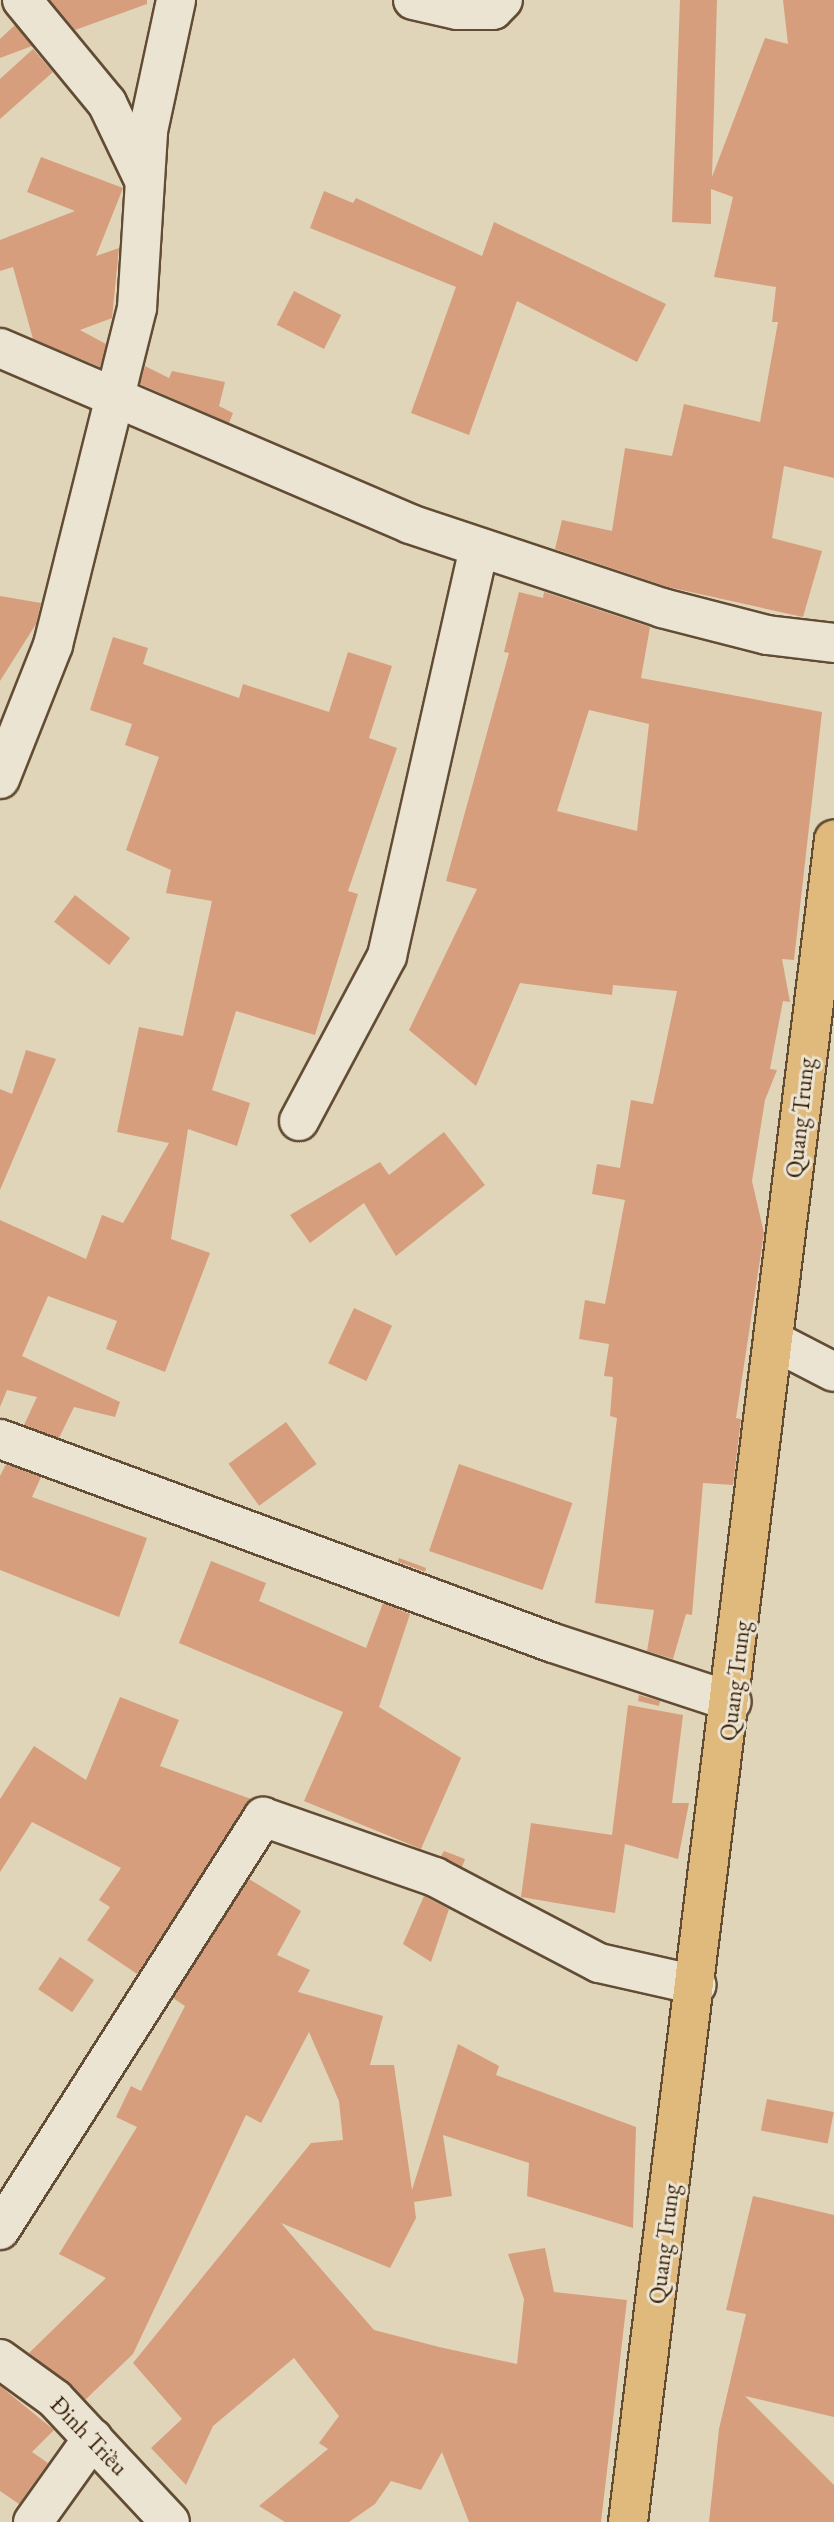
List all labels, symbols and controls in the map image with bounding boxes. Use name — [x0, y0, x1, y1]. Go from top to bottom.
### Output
street label: Quang Trung — [780, 1057, 820, 1179]
street label: Quang Trung — [714, 1619, 756, 1743]
street label: Quang Trung — [643, 2182, 685, 2306]
street label: Đinh Triều — [45, 2391, 133, 2481]

